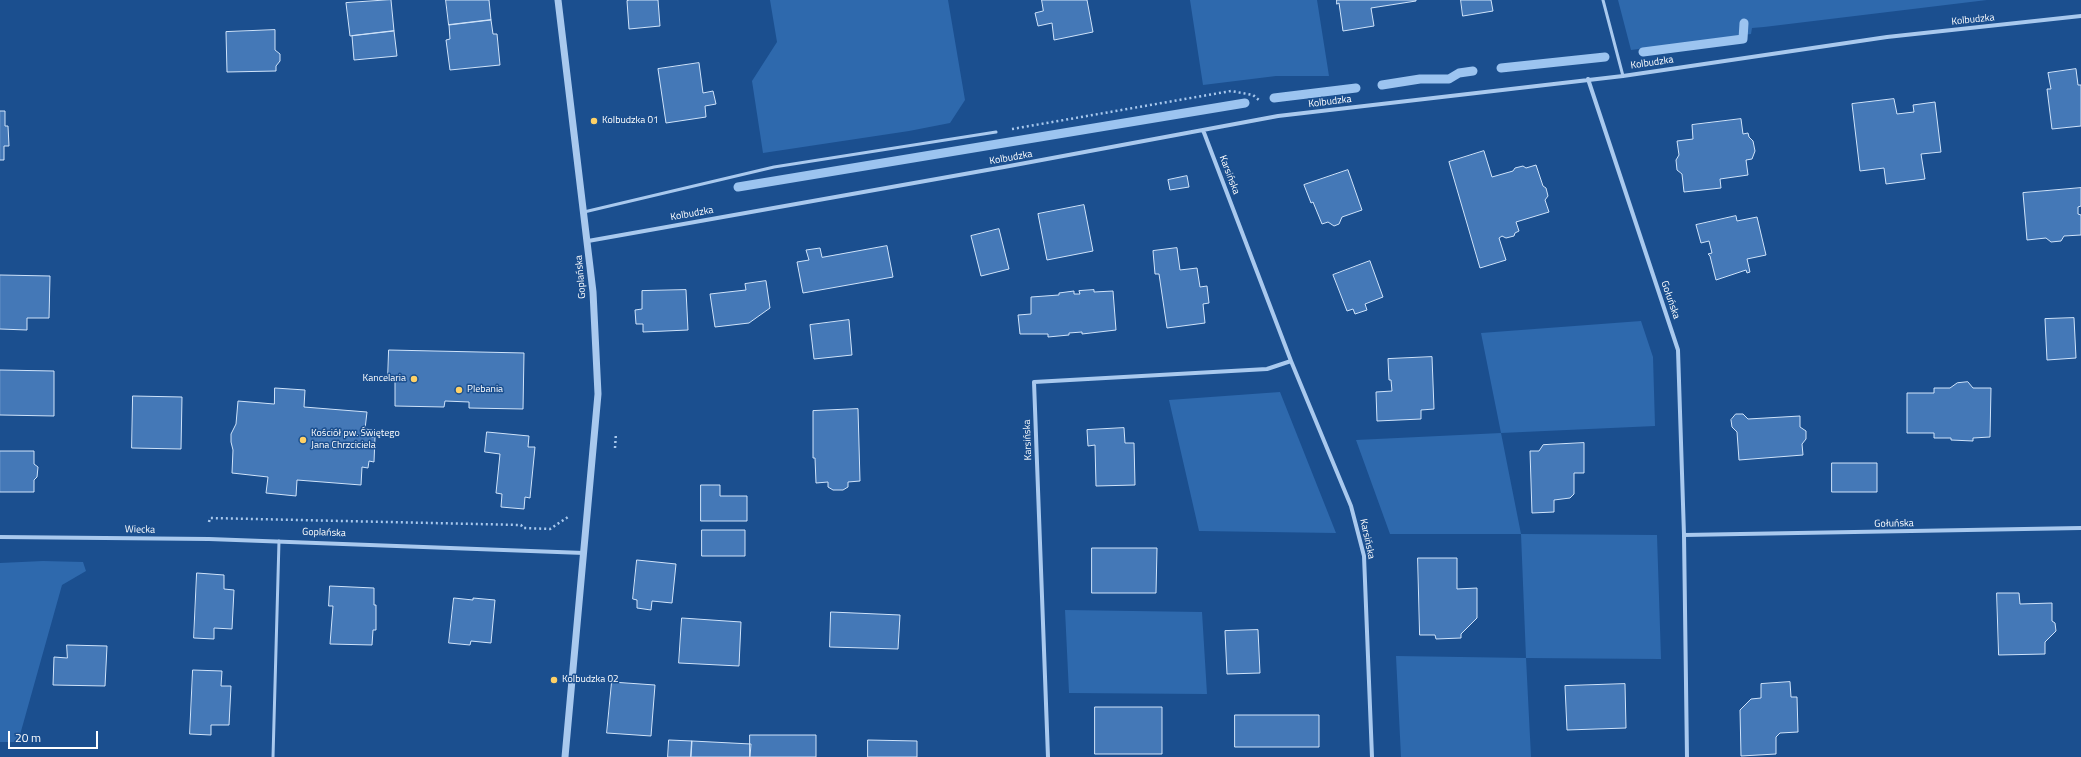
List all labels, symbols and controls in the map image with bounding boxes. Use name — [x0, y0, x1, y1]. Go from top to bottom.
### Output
street label: Kolbudzka — [1951, 12, 1995, 28]
street label: Kolbudzka — [1630, 54, 1674, 72]
street label: Kolbudzka — [1308, 93, 1352, 111]
place label: Kolbudzka 01 — [602, 115, 659, 127]
marker: Kolbudzka 01 — [589, 116, 599, 126]
street label: Kolbudzka — [989, 148, 1033, 168]
street label: Karsińska — [1216, 154, 1242, 196]
street label: Kolbudzka — [670, 204, 714, 224]
street label: Goplańska — [573, 255, 589, 299]
street label: Gołuńska — [1658, 279, 1682, 321]
place label: Kancelaria — [363, 373, 406, 385]
marker: Kancelaria — [409, 374, 419, 384]
place label: Plebania — [467, 384, 503, 396]
marker: Plebania — [454, 385, 464, 395]
street label: Karsińska — [1021, 419, 1035, 461]
place label: Kościół pw. Świętego Jana Chrzciciela — [311, 428, 400, 452]
marker: Kościół pw. Świętego Jana Chrzciciela — [298, 435, 308, 445]
street label: Karsińska — [1357, 518, 1377, 560]
street label: Gołuńska — [1874, 518, 1914, 530]
street label: Wiecka — [125, 524, 155, 536]
street label: Goplańska — [302, 526, 346, 540]
place label: Kolbudzka 02 — [562, 674, 619, 686]
marker: Kolbudzka 02 — [549, 675, 559, 685]
scale bar — [10, 723, 100, 749]
text: 20 m — [15, 728, 41, 747]

